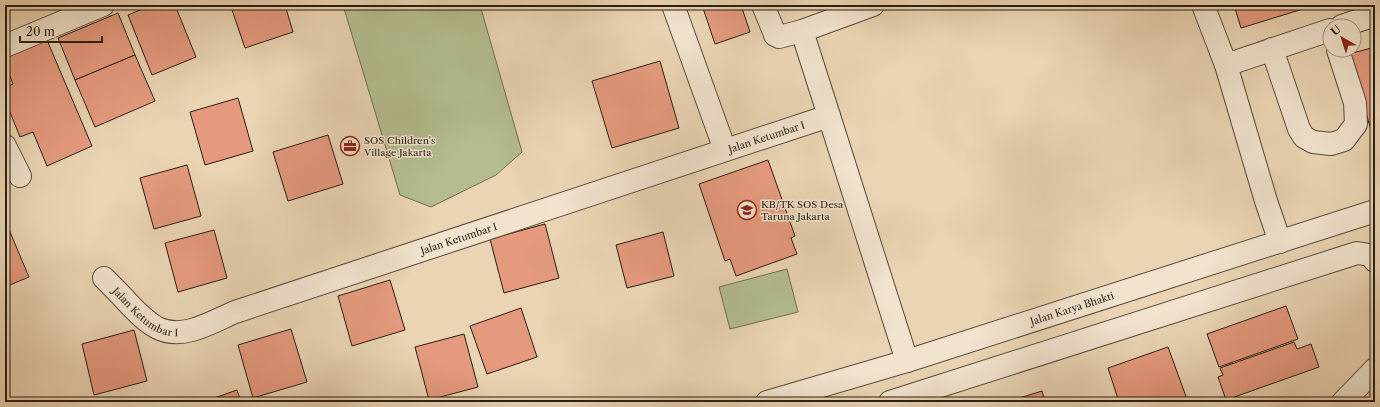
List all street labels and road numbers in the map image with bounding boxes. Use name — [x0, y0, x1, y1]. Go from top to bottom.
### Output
street label: Jalan Ketumbar I — [725, 118, 807, 156]
street label: Jalan Ketumbar I — [417, 220, 499, 258]
street label: Jalan Ketumbar I — [108, 283, 178, 339]
street label: Jalan Karya Bhakti — [1027, 289, 1115, 329]

